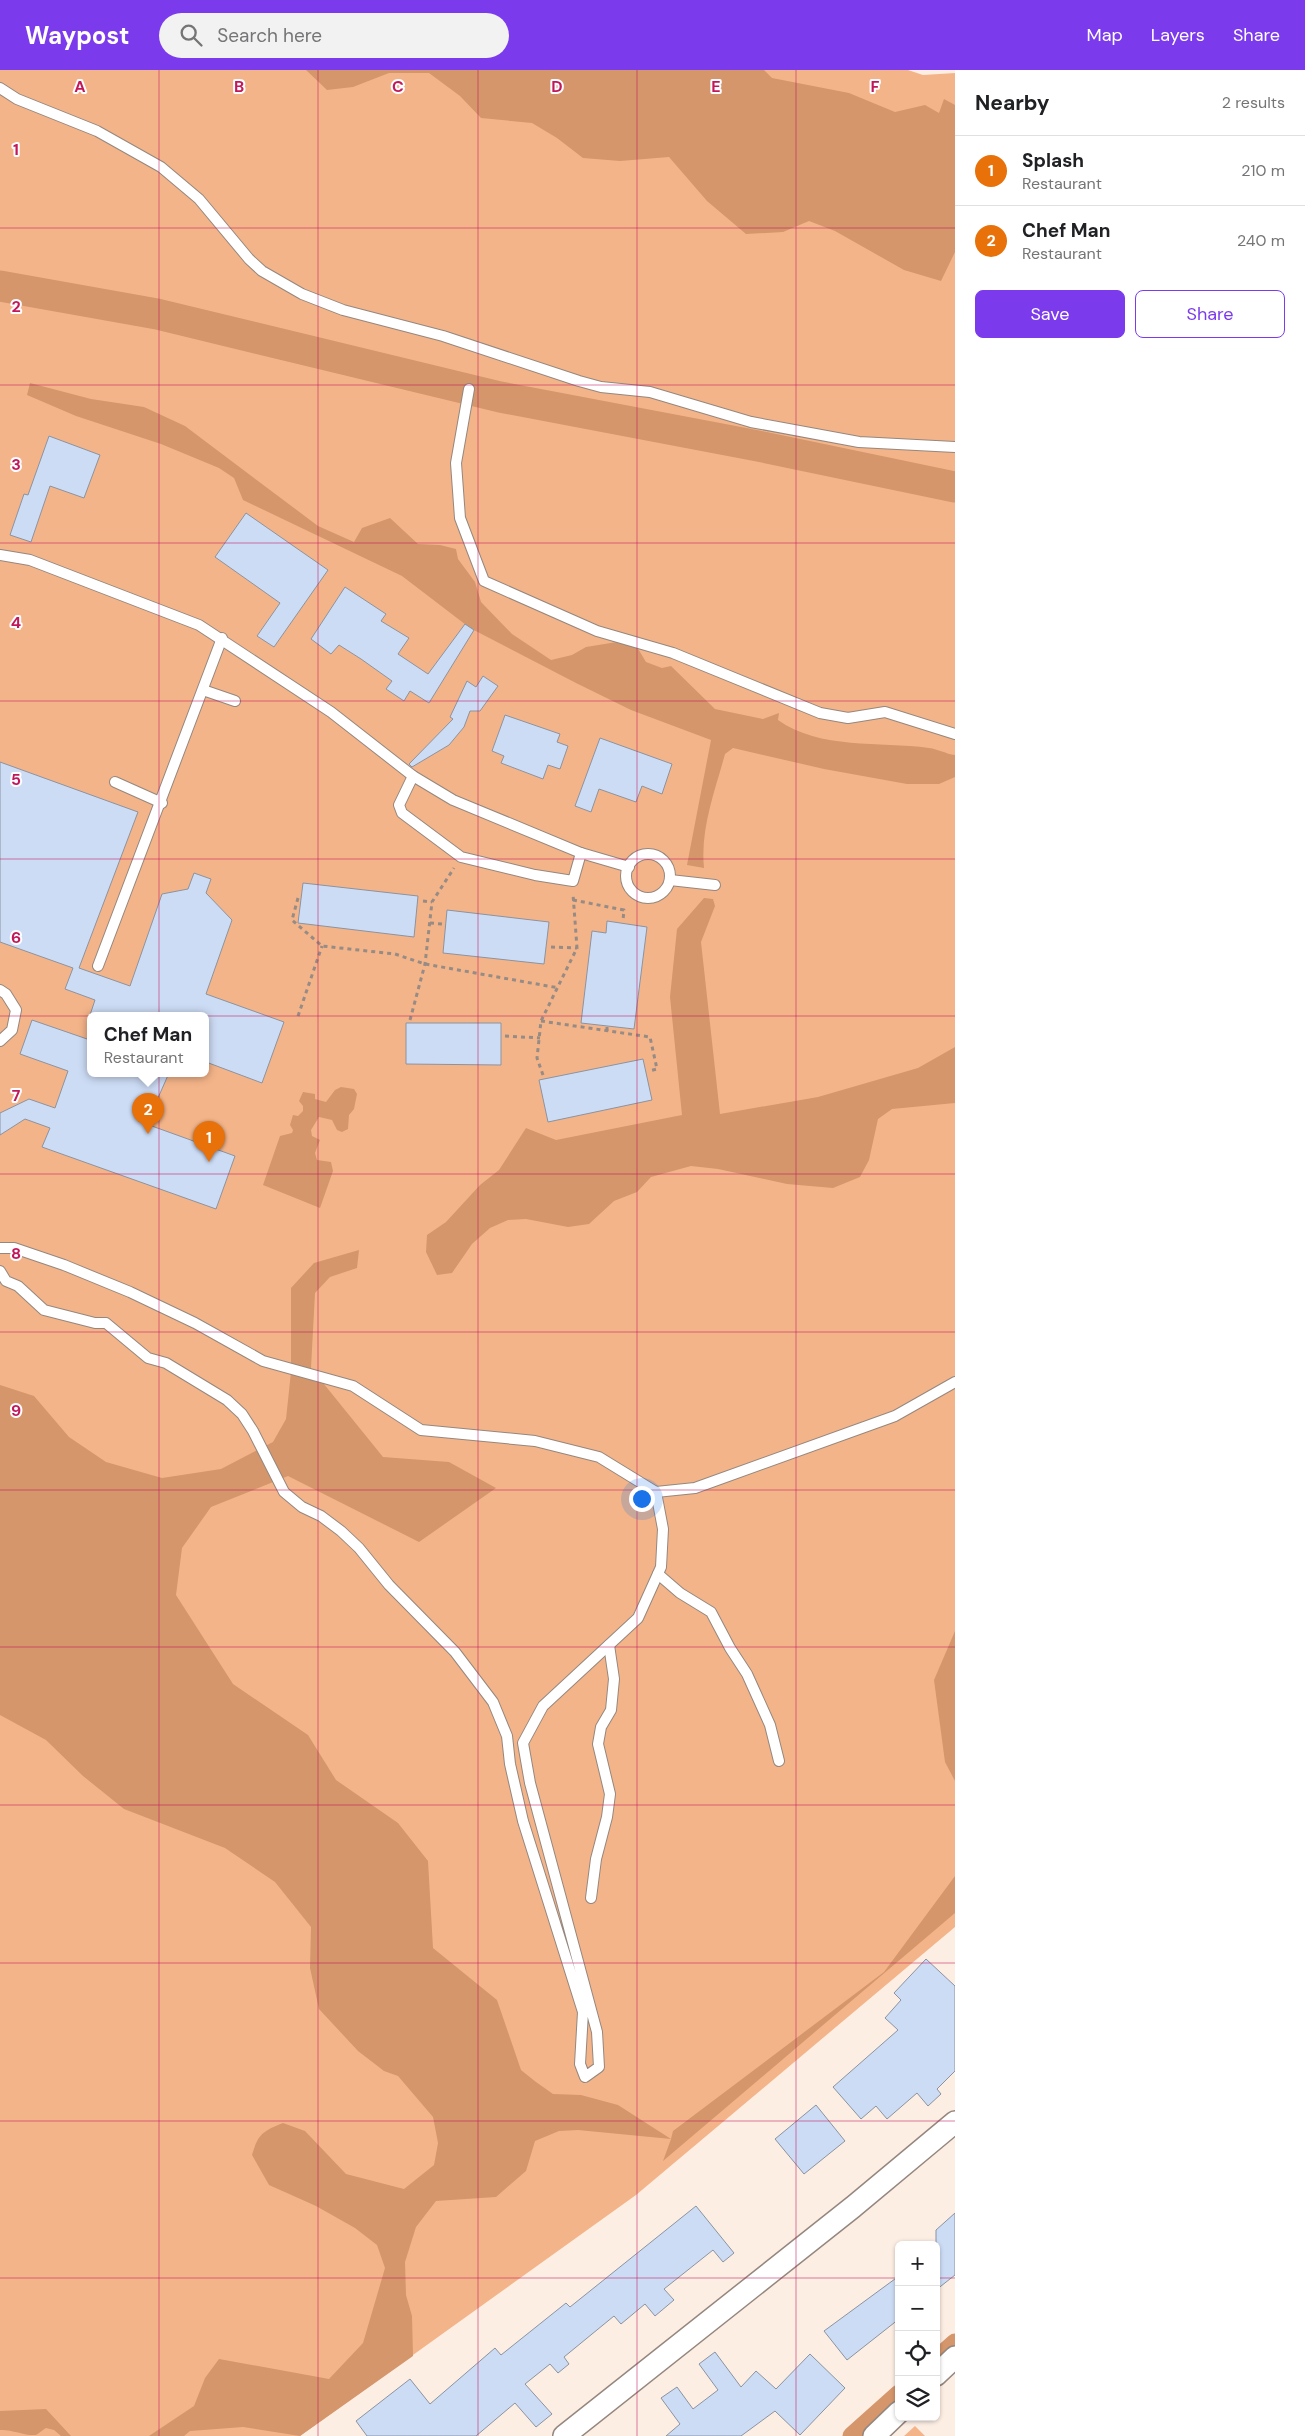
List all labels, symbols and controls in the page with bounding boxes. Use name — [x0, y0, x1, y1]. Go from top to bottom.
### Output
search box — [159, 13, 509, 58]
text: Waypost — [25, 20, 129, 51]
icon: search — [177, 21, 205, 49]
text: Search here — [217, 23, 322, 48]
text: Map — [1087, 23, 1123, 47]
text: Layers — [1151, 23, 1205, 47]
text: Share — [1233, 23, 1280, 47]
text: A — [74, 76, 86, 97]
text: B — [234, 76, 244, 97]
text: C — [392, 76, 404, 97]
text: D — [551, 76, 563, 97]
text: E — [711, 76, 721, 97]
text: F — [871, 76, 880, 97]
text: Nearby — [975, 89, 1049, 117]
text: 2 results — [1222, 92, 1285, 113]
text: 1 — [13, 139, 19, 160]
text: Splash — [1022, 148, 1084, 173]
text: 1 — [988, 160, 994, 181]
text: 210 m — [1241, 160, 1285, 181]
text: Restaurant — [1022, 173, 1102, 194]
text: Chef Man — [1022, 218, 1110, 243]
text: 2 — [986, 230, 996, 251]
text: 240 m — [1237, 230, 1285, 251]
text: Restaurant — [1022, 243, 1102, 264]
button: Save — [975, 290, 1125, 338]
button: Share — [1135, 290, 1285, 338]
text: 2 — [11, 296, 21, 317]
text: 3 — [11, 454, 21, 475]
text: 4 — [11, 612, 21, 633]
text: 5 — [11, 769, 21, 790]
text: 6 — [11, 927, 21, 948]
popup — [87, 1012, 209, 1077]
text: Chef Man — [104, 1022, 192, 1047]
text: Restaurant — [104, 1047, 184, 1068]
text: 7 — [12, 1085, 21, 1106]
pin: 2 — [132, 1093, 164, 1134]
pin: 1 — [193, 1121, 225, 1162]
text: 8 — [11, 1243, 21, 1264]
text: 9 — [11, 1400, 21, 1421]
your location — [629, 1486, 655, 1512]
map controls — [895, 2241, 940, 2421]
button: + — [895, 2241, 940, 2286]
button: − — [895, 2286, 940, 2331]
button: locate — [895, 2331, 940, 2376]
button: layers — [895, 2376, 940, 2421]

